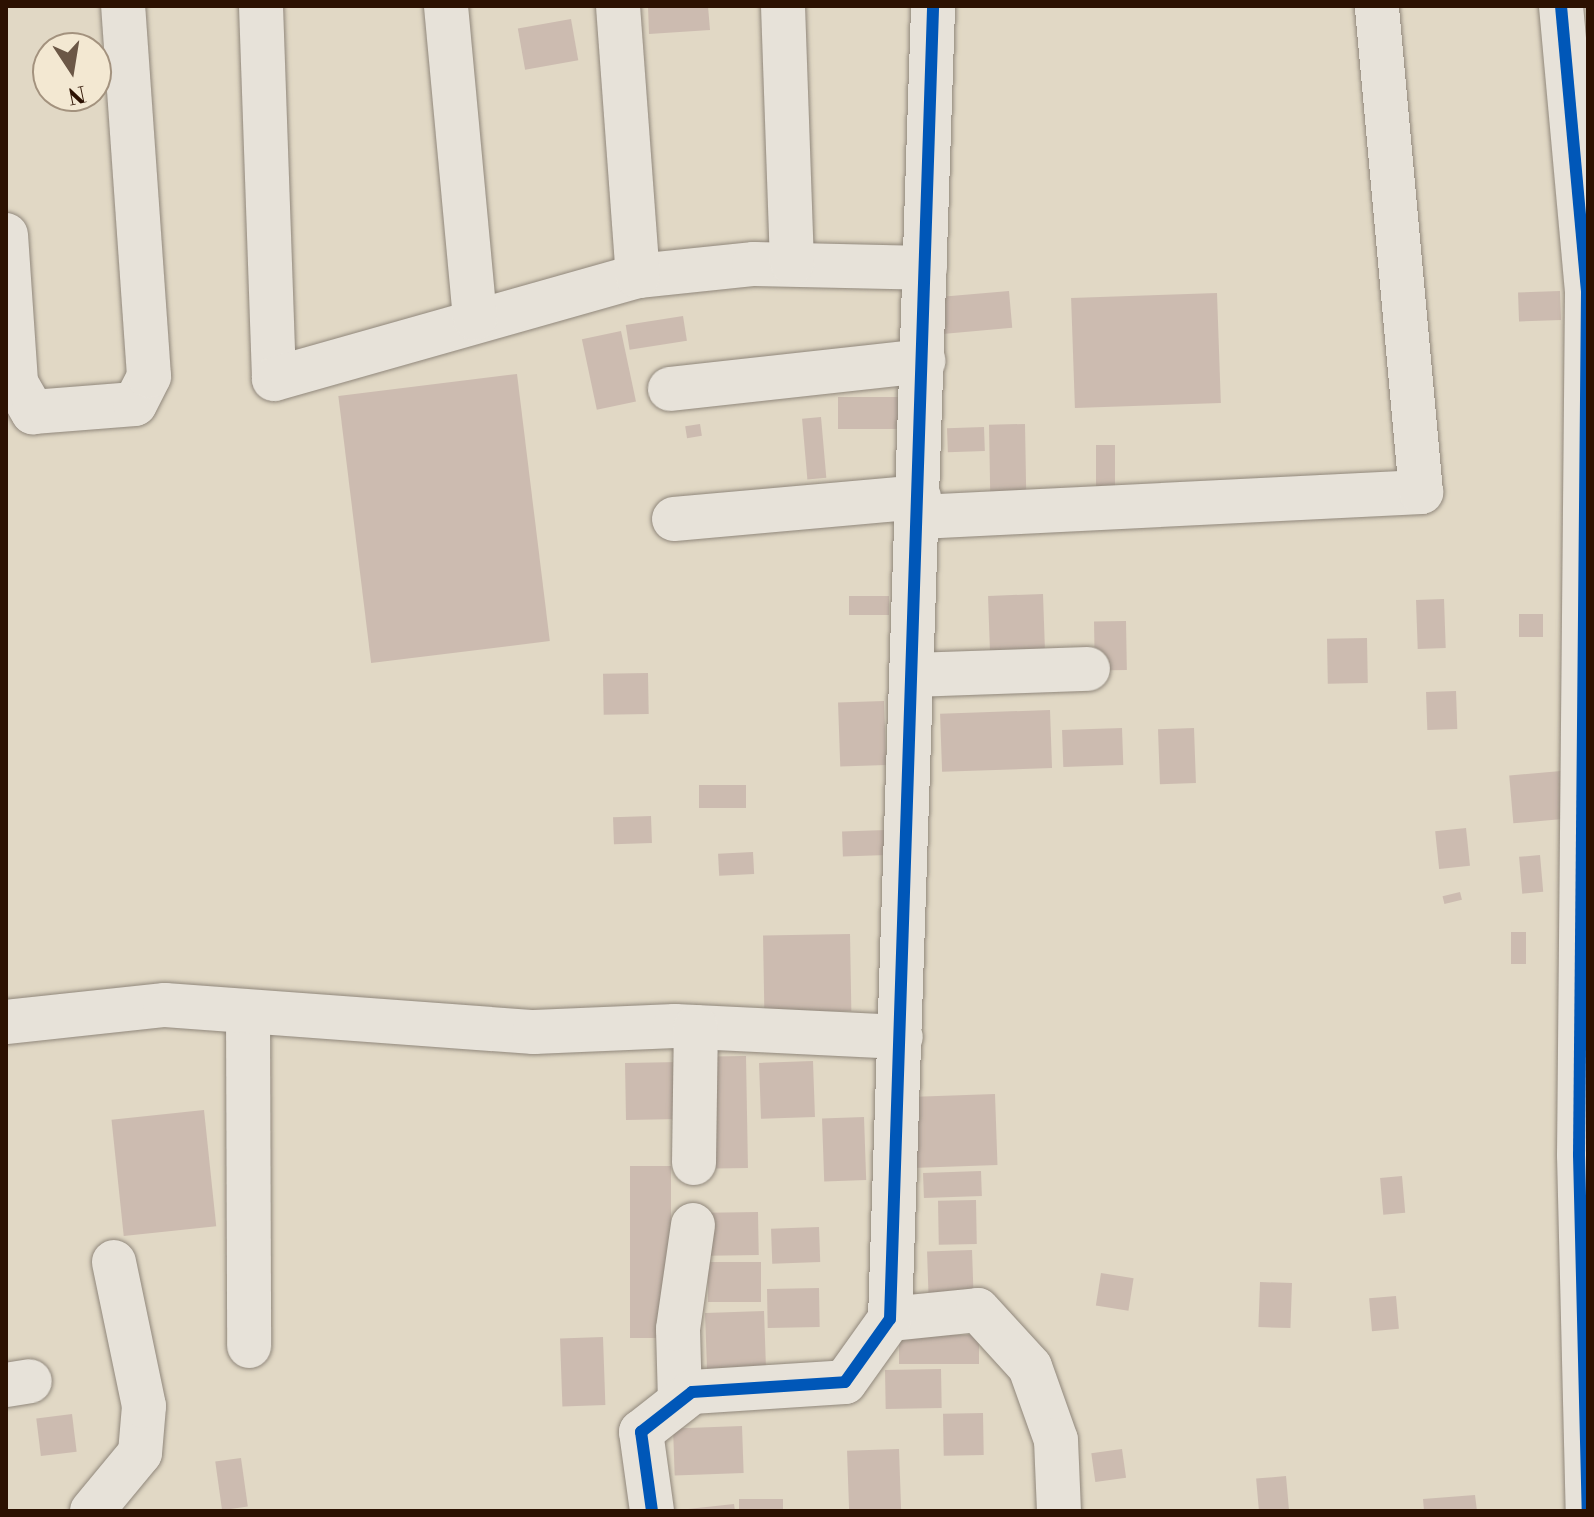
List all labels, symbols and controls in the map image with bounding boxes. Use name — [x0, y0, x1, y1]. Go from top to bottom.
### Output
north arrow — [32, 32, 112, 112]
text: N — [65, 79, 88, 109]

